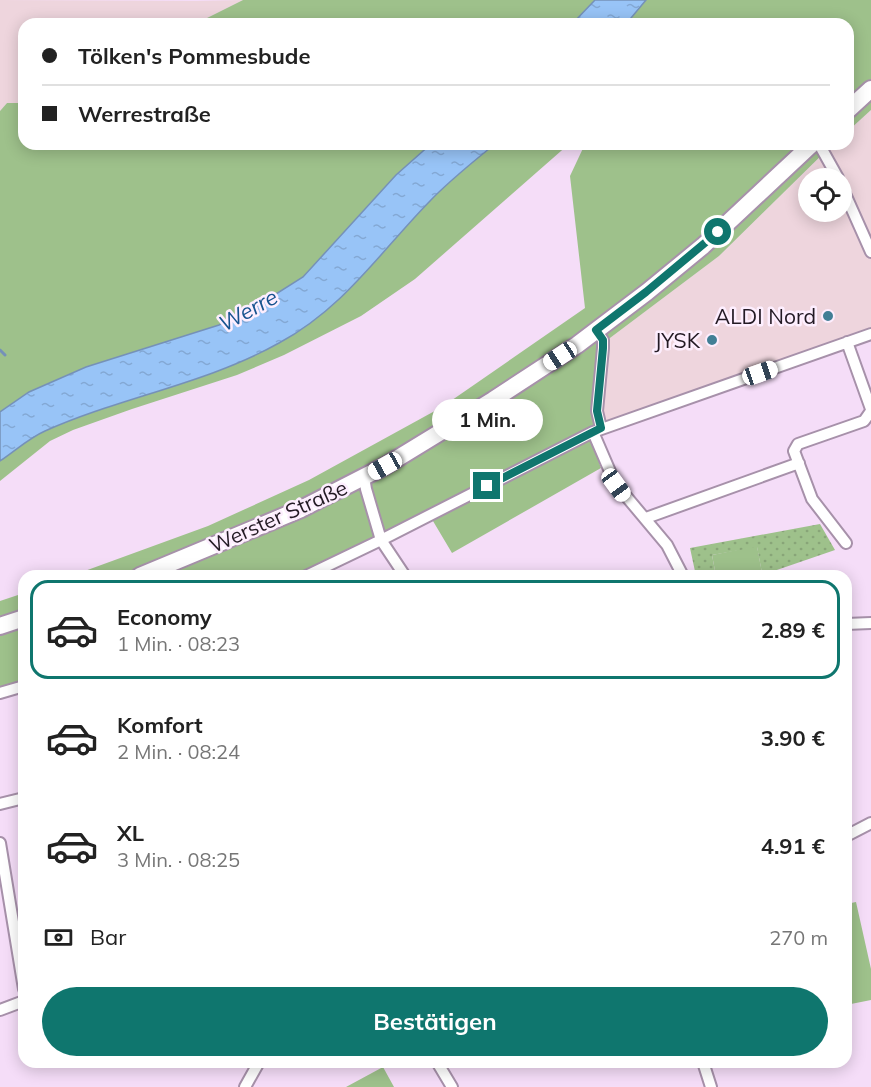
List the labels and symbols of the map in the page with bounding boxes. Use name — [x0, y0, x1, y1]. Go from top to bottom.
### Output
route start — [704, 218, 731, 245]
water label: Werre — [214, 282, 282, 338]
place label: ALDI Nord — [715, 303, 816, 329]
marker: ALDI Nord — [821, 309, 835, 323]
place label: JYSK — [654, 327, 701, 353]
marker: JYSK — [705, 333, 719, 347]
car — [540, 339, 580, 373]
car — [740, 359, 780, 387]
callout: 1 Min. — [432, 399, 542, 441]
car — [365, 449, 405, 483]
car — [598, 465, 634, 505]
route end — [473, 472, 500, 499]
street label: Werster Straße — [205, 474, 351, 558]

